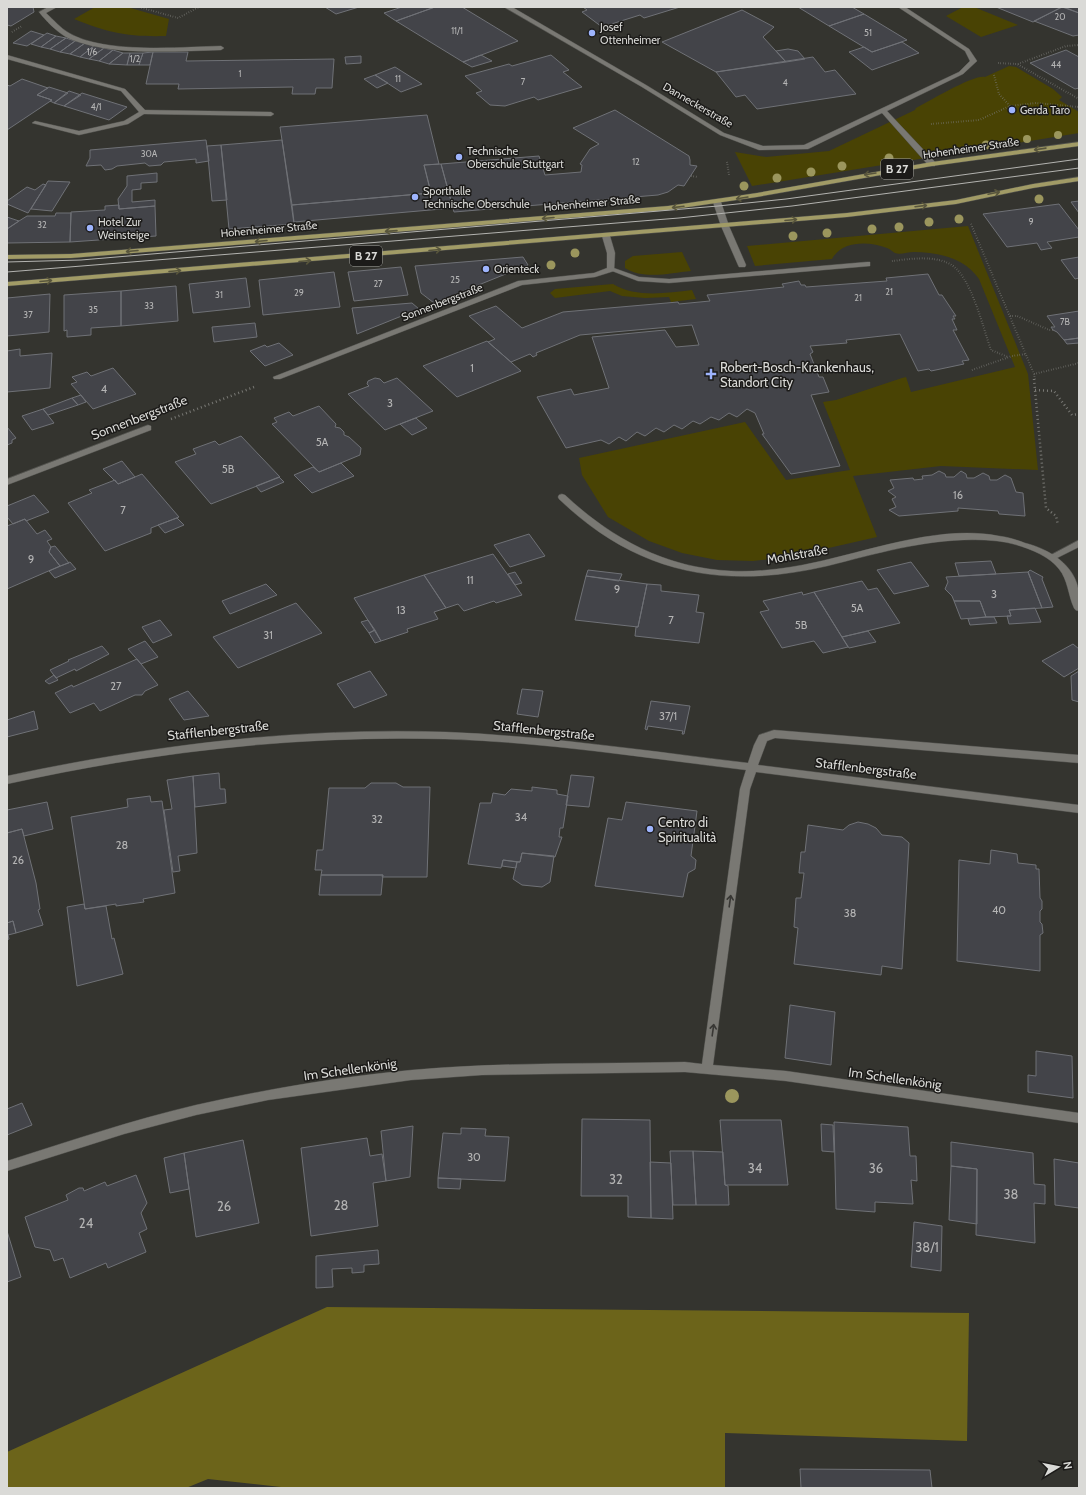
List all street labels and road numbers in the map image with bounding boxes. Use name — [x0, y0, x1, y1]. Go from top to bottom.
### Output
street label: Danneckerstraße — [660, 79, 736, 131]
street label: Hohenheimer Straße — [922, 134, 1020, 162]
road number: B 27 — [881, 159, 913, 179]
street label: Hohenheimer Straße — [543, 192, 641, 214]
street label: Hohenheimer Straße — [220, 218, 318, 240]
road number: B 27 — [350, 246, 382, 266]
street label: Sonnenbergstraße — [399, 280, 485, 324]
street label: Sonnenbergstraße — [89, 391, 190, 443]
street label: Mohlstraße — [765, 541, 829, 567]
street label: Stafflenbergstraße — [166, 717, 270, 743]
street label: Stafflenbergstraße — [492, 717, 596, 743]
street label: Stafflenbergstraße — [814, 754, 918, 782]
street label: Im Schellenkönig — [302, 1054, 398, 1083]
street label: Im Schellenkönig — [847, 1064, 943, 1093]

